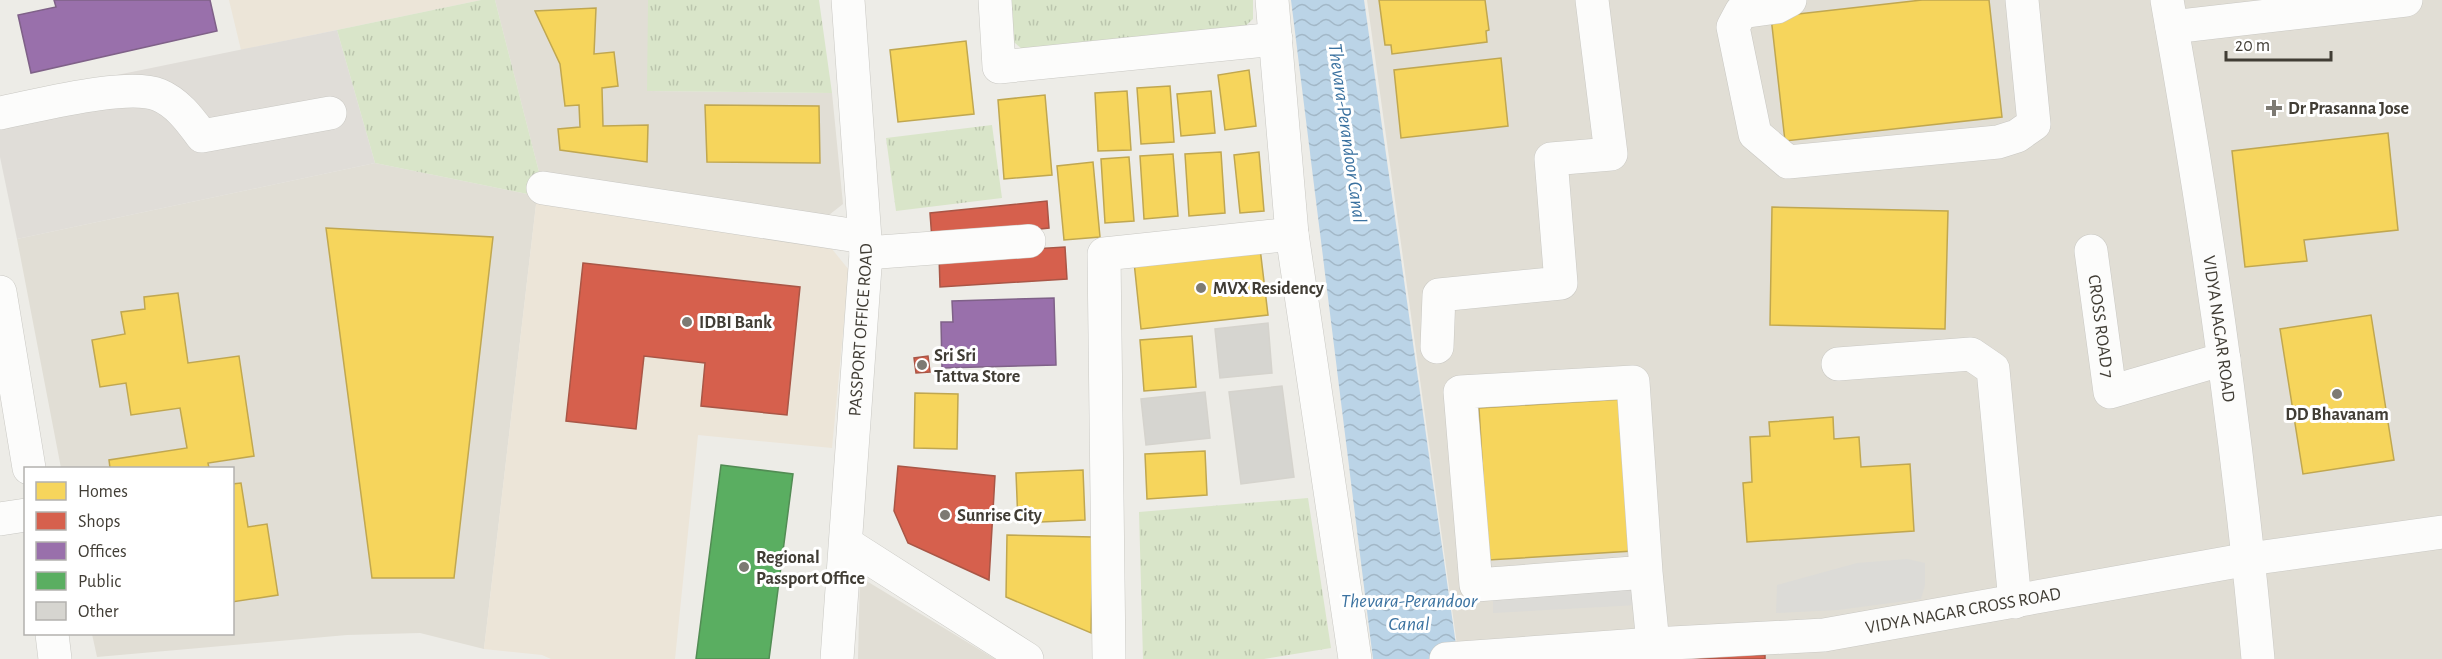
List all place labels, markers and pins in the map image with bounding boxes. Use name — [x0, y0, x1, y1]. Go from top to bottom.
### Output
marker: Dr Prasanna Jose — [2265, 99, 2283, 117]
place label: Dr Prasanna Jose — [2288, 100, 2409, 118]
place label: MVX Residency — [1213, 280, 1325, 298]
marker: MVX Residency — [1194, 281, 1208, 295]
place label: IDBI Bank — [699, 314, 772, 332]
marker: IDBI Bank — [680, 315, 694, 329]
place label: Sri Sri Tattva Store — [934, 347, 1020, 386]
marker: Sri Sri Tattva Store — [915, 358, 929, 372]
marker: DD Bhavanam — [2330, 387, 2344, 401]
place label: DD Bhavanam — [2285, 406, 2389, 424]
place label: Sunrise City — [957, 507, 1043, 525]
marker: Sunrise City — [938, 508, 952, 522]
place label: Regional Passport Office — [756, 549, 865, 588]
marker: Regional Passport Office — [737, 560, 751, 574]

